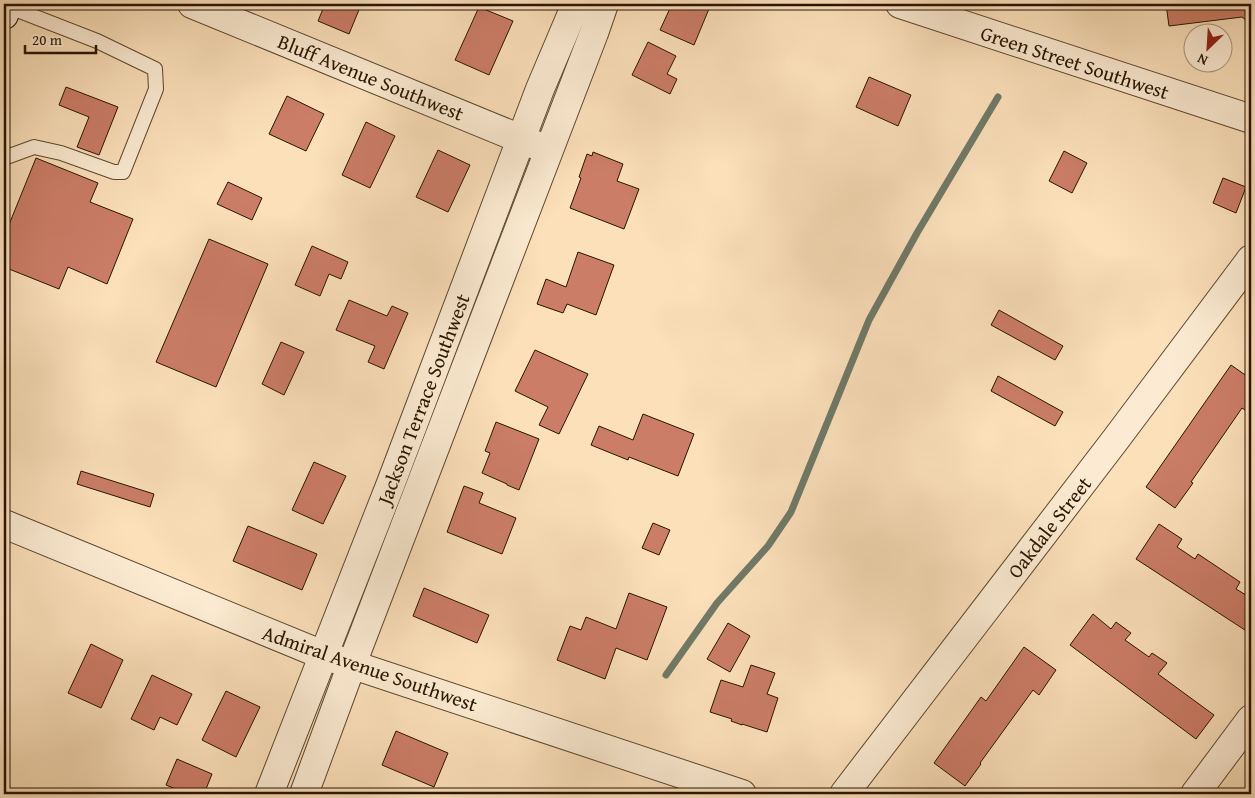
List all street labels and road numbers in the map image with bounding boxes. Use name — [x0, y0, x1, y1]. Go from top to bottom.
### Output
street label: Green Street Southwest — [977, 18, 1173, 106]
street label: Bluff Avenue Southwest — [274, 26, 468, 128]
street label: Jackson Terrace Southwest — [368, 289, 477, 511]
street label: Oakdale Street — [1000, 470, 1098, 584]
street label: Admiral Avenue Southwest — [259, 618, 481, 718]

